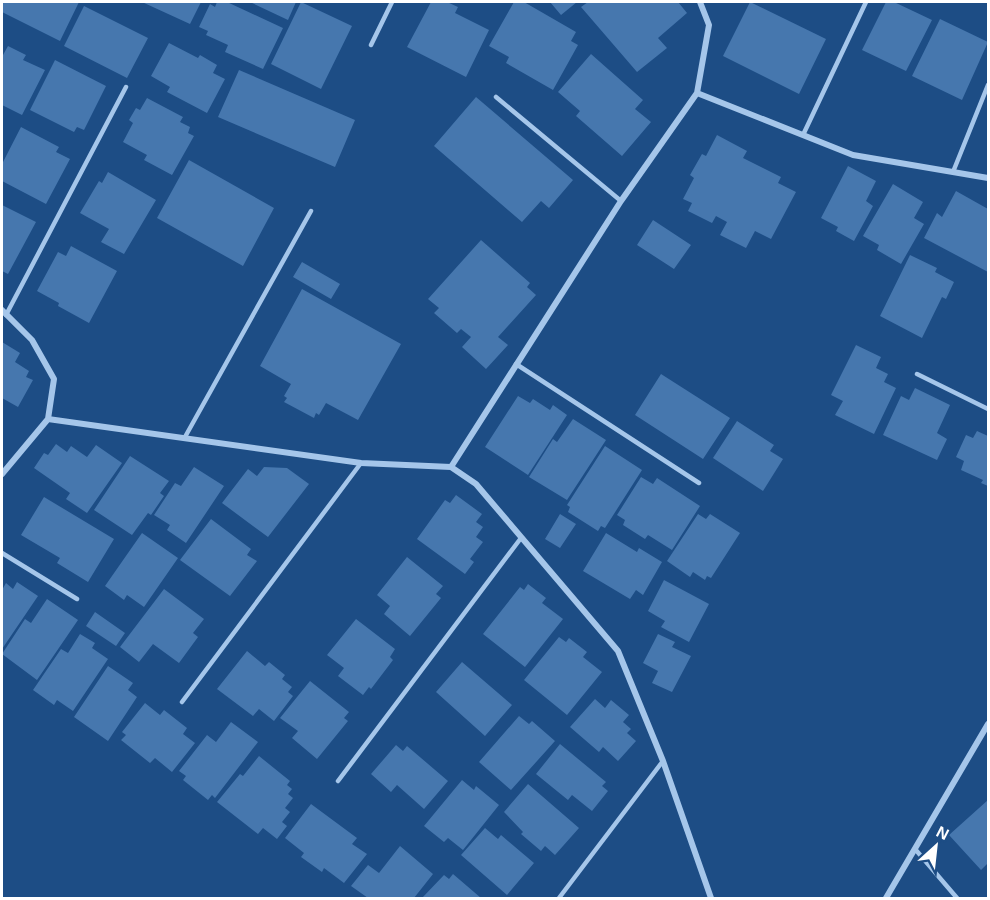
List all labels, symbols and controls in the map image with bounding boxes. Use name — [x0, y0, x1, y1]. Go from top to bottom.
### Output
north arrow — [906, 816, 966, 876]
text: N — [934, 823, 952, 843]

